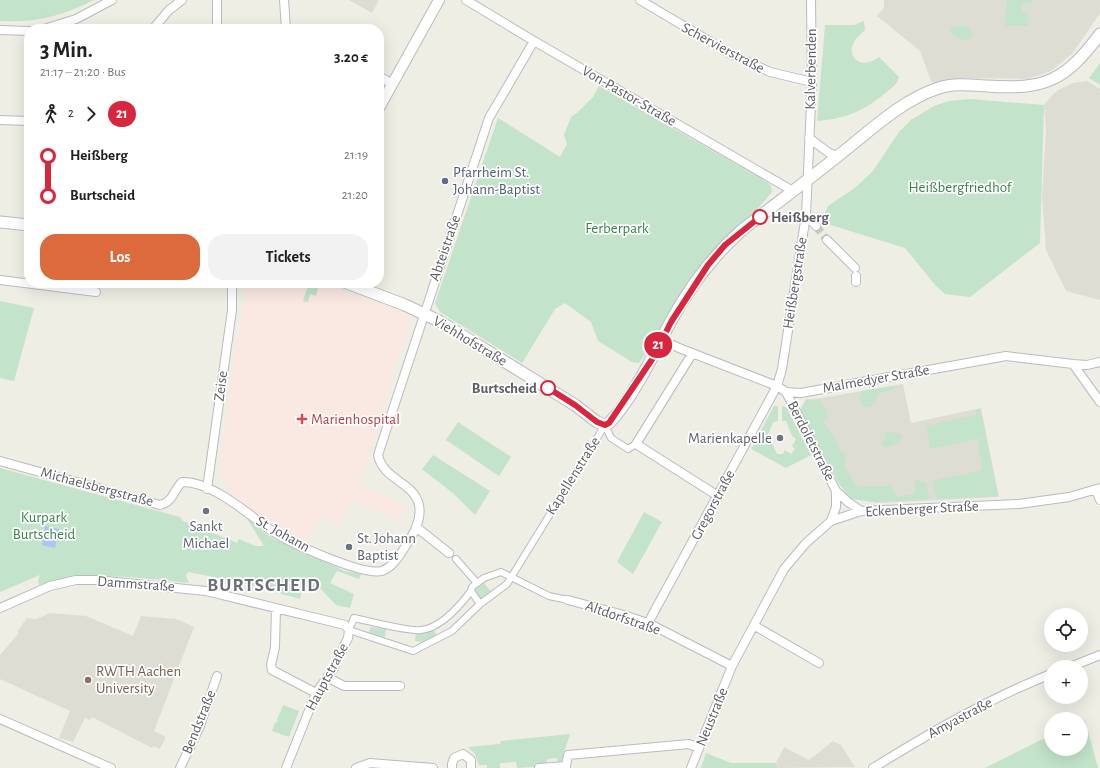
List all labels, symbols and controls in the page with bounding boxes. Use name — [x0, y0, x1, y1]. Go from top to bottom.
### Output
street label: Schervierstraße — [679, 20, 767, 76]
street label: Kalverbenden — [803, 28, 819, 110]
text: 3 Min. — [40, 39, 93, 61]
text: 3.20 € — [334, 50, 368, 65]
street label: Von-Pastor-Straße — [579, 63, 679, 129]
text: 21:17 – 21:20 · Bus — [40, 66, 126, 79]
icon: walk — [40, 103, 62, 125]
icon: forward — [80, 103, 102, 125]
text: 2 — [68, 107, 74, 120]
text: 21 — [116, 107, 128, 121]
text: Heißberg — [70, 148, 128, 163]
text: 21:19 — [344, 149, 368, 162]
place label: Pfarrheim St. Johann-Baptist — [453, 165, 540, 197]
marker: Pfarrheim St. Johann-Baptist — [440, 176, 450, 186]
park label: Heißbergfriedhof — [909, 180, 1013, 195]
text: Burtscheid — [70, 188, 135, 203]
text: 21:20 — [342, 189, 368, 202]
marker: Heißberg — [752, 209, 768, 225]
place label: Heißberg — [771, 210, 829, 225]
street label: Abteistraße — [427, 213, 463, 283]
park label: Ferberpark — [585, 221, 649, 236]
button: Los — [40, 234, 200, 280]
button: Tickets — [208, 234, 368, 280]
street label: Heißbergstraße — [780, 236, 810, 330]
street label: Viehhofstraße — [430, 313, 510, 369]
line badge: 21 — [640, 332, 676, 358]
text: 21 — [652, 338, 664, 352]
street label: Malmedyer Straße — [821, 362, 931, 396]
street label: Zeise — [212, 370, 230, 402]
marker: Burtscheid — [540, 380, 556, 396]
place label: Burtscheid — [472, 381, 537, 396]
street label: Berdoletstraße — [784, 399, 838, 483]
place label: Marienhospital — [311, 412, 400, 427]
marker: Marienhospital — [296, 413, 308, 425]
place label: Marienkapelle — [688, 431, 772, 446]
marker: Marienkapelle — [775, 433, 785, 443]
street label: Kapellenstraße — [543, 434, 603, 518]
street label: Michaelsbergstraße — [39, 465, 155, 509]
street label: Gregorstraße — [688, 467, 738, 542]
street label: Eckenberger Straße — [865, 499, 979, 519]
marker: Sankt Michael — [201, 506, 211, 516]
park label: Kurpark Burtscheid — [13, 510, 76, 542]
street label: St. Johann — [254, 513, 312, 555]
place label: Sankt Michael — [183, 519, 229, 551]
place label: St. Johann Baptist — [357, 531, 416, 563]
marker: St. Johann Baptist — [344, 542, 354, 552]
street label: Dammstraße — [97, 574, 175, 594]
district label: BURTSCHEID — [207, 576, 321, 595]
street label: Altdorfstraße — [583, 598, 663, 638]
map controls — [1044, 608, 1088, 756]
button: locate — [1044, 608, 1088, 652]
street label: Hauptstraße — [303, 641, 351, 713]
button: + — [1044, 660, 1088, 704]
place label: RWTH Aachen University — [96, 664, 181, 696]
marker: RWTH Aachen University — [83, 675, 93, 685]
street label: Neustraße — [693, 686, 731, 748]
street label: Bendstraße — [179, 688, 219, 756]
street label: Amyastraße — [925, 695, 995, 741]
button: − — [1044, 712, 1088, 756]

